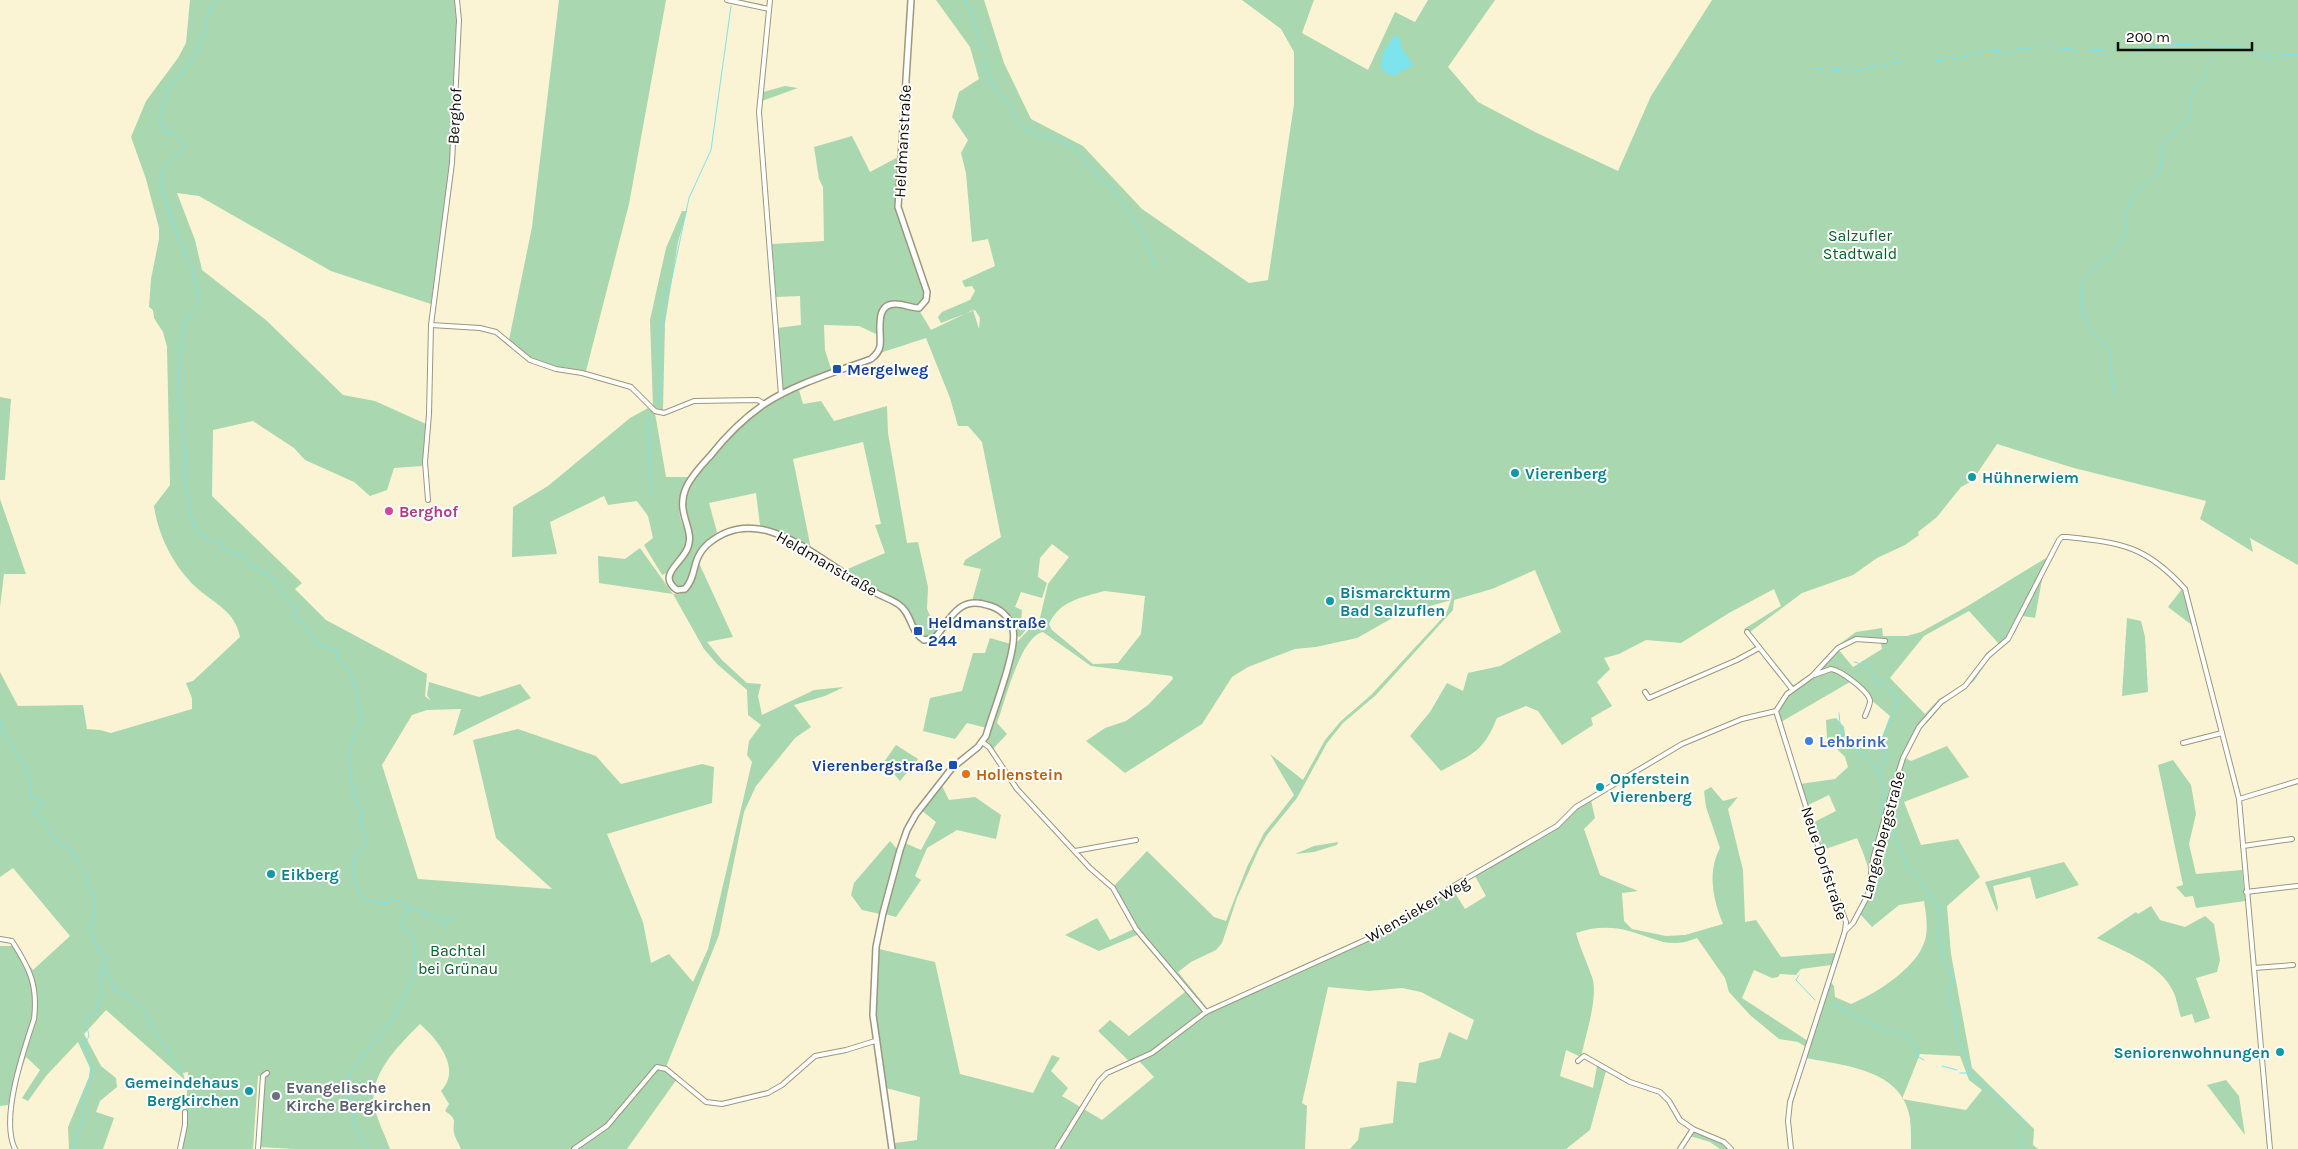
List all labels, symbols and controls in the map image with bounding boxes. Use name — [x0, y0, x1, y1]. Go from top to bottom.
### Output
scale bar — [2118, 20, 2252, 52]
text: 200 m — [2126, 28, 2170, 46]
street label: Heldmanstraße — [890, 84, 915, 198]
street label: Berghof — [444, 87, 465, 145]
park label: Salzufler Stadtwald — [1823, 226, 1897, 263]
place label: Mergelweg — [847, 360, 928, 379]
marker: Mergelweg — [831, 363, 843, 375]
place label: Vierenberg — [1525, 464, 1607, 483]
marker: Vierenberg — [1509, 467, 1521, 479]
place label: Hühnerwiem — [1982, 468, 2079, 487]
marker: Hühnerwiem — [1966, 471, 1978, 483]
place label: Berghof — [399, 502, 458, 521]
marker: Berghof — [383, 505, 395, 517]
street label: Heldmanstraße — [773, 527, 881, 600]
place label: Bismarckturm Bad Salzuflen — [1340, 583, 1451, 620]
marker: Bismarckturm Bad Salzuflen — [1324, 595, 1336, 607]
place label: Heldmanstraße 244 — [928, 613, 1046, 650]
marker: Heldmanstraße 244 — [912, 625, 924, 637]
place label: Lehbrink — [1819, 732, 1887, 751]
marker: Lehbrink — [1803, 735, 1815, 747]
place label: Vierenbergstraße — [812, 756, 943, 775]
marker: Vierenbergstraße — [947, 759, 959, 771]
place label: Hollenstein — [976, 765, 1063, 784]
marker: Hollenstein — [960, 768, 972, 780]
place label: Opferstein Vierenberg — [1610, 769, 1692, 806]
street label: Langenbergstraße — [1856, 769, 1909, 901]
marker: Opferstein Vierenberg — [1594, 781, 1606, 793]
street label: Neue Dorfstraße — [1797, 804, 1852, 922]
place label: Eikberg — [281, 865, 339, 884]
marker: Eikberg — [265, 868, 277, 880]
street label: Wiensieker Weg — [1362, 872, 1472, 947]
park label: Bachtal bei Grünau — [418, 941, 498, 978]
place label: Seniorenwohnungen — [2113, 1043, 2270, 1062]
marker: Seniorenwohnungen — [2274, 1046, 2286, 1058]
place label: Gemeindehaus Bergkirchen — [125, 1073, 239, 1110]
place label: Evangelische Kirche Bergkirchen — [286, 1078, 431, 1115]
marker: Gemeindehaus Bergkirchen — [243, 1085, 255, 1097]
marker: Evangelische Kirche Bergkirchen — [270, 1090, 282, 1102]

